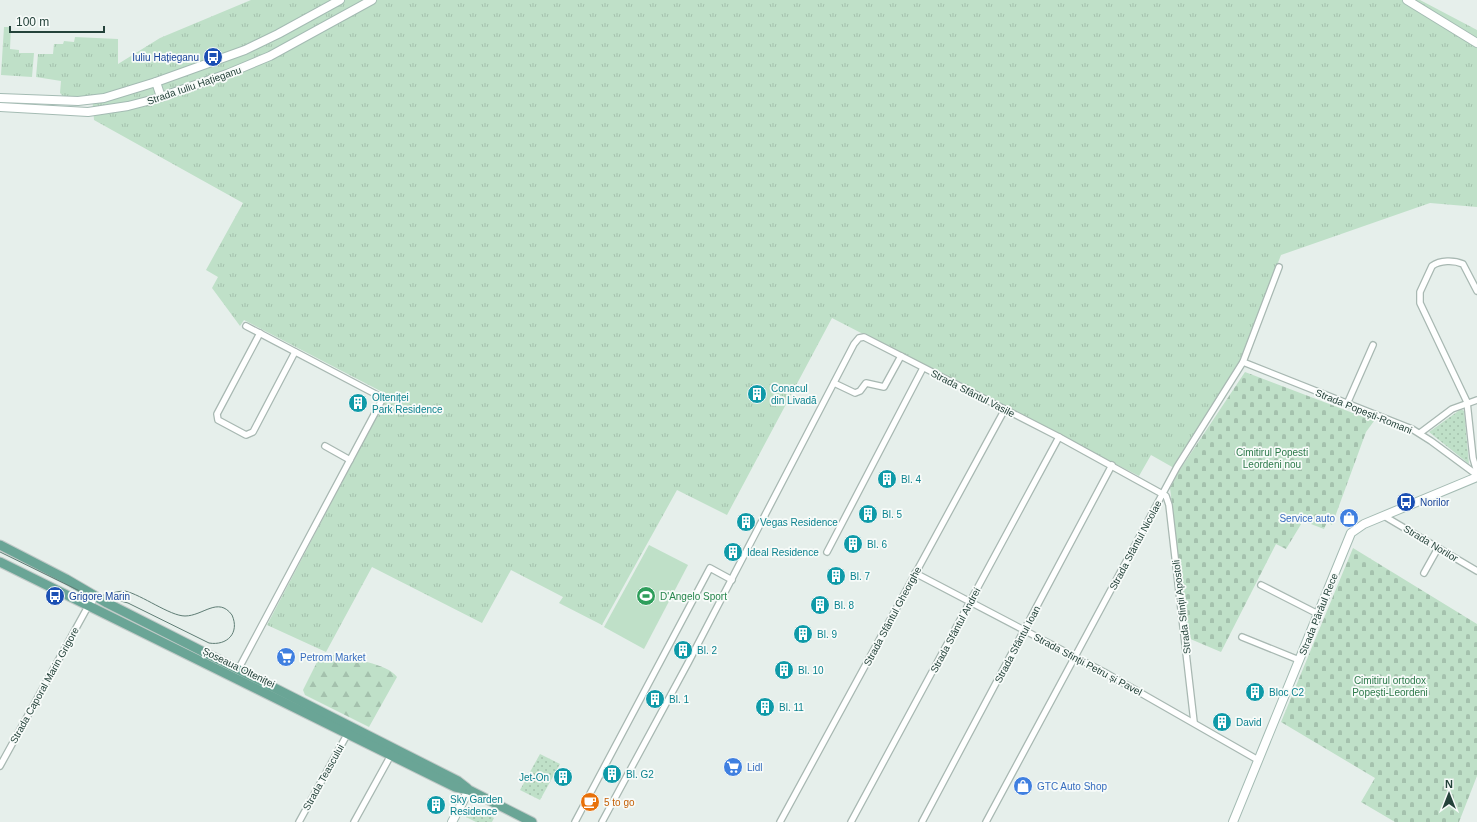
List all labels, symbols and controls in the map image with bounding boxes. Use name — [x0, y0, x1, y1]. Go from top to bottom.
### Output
scale bar — [10, 8, 104, 34]
text: 100 m — [16, 15, 49, 29]
bus stop icon: Iuliu Hațieganu — [202, 46, 224, 68]
place label: Iuliu Hațieganu — [132, 52, 199, 63]
street label: Strada Iuliu Hațieganu — [146, 64, 243, 107]
street label: Strada Sfântul Vasile — [929, 368, 1017, 420]
building icon: Conacul din Livadă — [746, 383, 768, 405]
place label: Conacul din Livadă — [771, 383, 817, 406]
street label: Strada Popești-Romani — [1314, 387, 1414, 436]
building icon: Olteniței Park Residence — [347, 392, 369, 414]
place label: Olteniței Park Residence — [372, 392, 443, 415]
park label: Cimitirul Popesti Leordeni nou — [1236, 447, 1308, 470]
building icon: Bl. 4 — [876, 468, 898, 490]
place label: Bl. 4 — [901, 474, 921, 485]
bus stop icon: Norilor — [1395, 491, 1417, 513]
place label: Norilor — [1420, 497, 1450, 508]
street label: Strada Sfântul Nicolae — [1107, 498, 1164, 592]
building icon: Bl. 5 — [857, 503, 879, 525]
shop icon: Service auto — [1338, 507, 1360, 529]
place label: Bl. 5 — [882, 509, 902, 520]
building icon: Vegas Residence — [735, 511, 757, 533]
place label: Service auto — [1279, 513, 1335, 524]
place label: Vegas Residence — [760, 517, 838, 528]
street label: Strada Norilor — [1401, 523, 1461, 564]
building icon: Bl. 6 — [842, 533, 864, 555]
place label: Bl. 6 — [867, 539, 887, 550]
building icon: Ideal Residence — [722, 541, 744, 563]
place label: Ideal Residence — [747, 547, 819, 558]
street label: Strada Sfinții Apostoli — [1170, 559, 1193, 655]
street label: Strada Sfântul Gheorghe — [862, 564, 923, 668]
building icon: Bl. 7 — [825, 565, 847, 587]
place label: Bl. 7 — [850, 571, 870, 582]
street label: Strada Pârâul Rece — [1297, 571, 1340, 657]
bus stop icon: Grigore Marin — [44, 585, 66, 607]
sports icon: D'Angelo Sport — [635, 585, 657, 607]
street label: Strada Sfântul Andrei — [928, 586, 982, 675]
place label: Grigore Marin — [69, 591, 130, 602]
place label: D'Angelo Sport — [660, 591, 727, 602]
building icon: Bl. 8 — [809, 594, 831, 616]
place label: Bl. 8 — [834, 600, 854, 611]
street label: Strada Sfântul Ioan — [992, 604, 1042, 685]
building icon: Bl. 9 — [792, 623, 814, 645]
street label: Strada Caporal Marin Grigore — [8, 625, 81, 745]
place label: Bl. 9 — [817, 629, 837, 640]
street label: Strada Sfinții Petru și Pavel — [1032, 631, 1144, 698]
building icon: Bl. 2 — [672, 639, 694, 661]
street label: Șoseaua Olteniței — [201, 645, 277, 690]
place label: Bl. 2 — [697, 645, 717, 656]
supermarket icon: Petrom Market — [275, 646, 297, 668]
place label: Petrom Market — [300, 652, 366, 663]
building icon: Bl. 10 — [773, 659, 795, 681]
place label: Bl. 10 — [798, 665, 824, 676]
park label: Cimitirul ortodox Popești-Leordeni — [1352, 675, 1428, 698]
building icon: Bloc C2 — [1244, 681, 1266, 703]
place label: Bloc C2 — [1269, 687, 1304, 698]
building icon: Bl. 1 — [644, 688, 666, 710]
place label: Bl. 1 — [669, 694, 689, 705]
building icon: Bl. 11 — [754, 696, 776, 718]
place label: Bl. 11 — [779, 702, 804, 713]
building icon: David — [1211, 711, 1233, 733]
place label: David — [1236, 717, 1262, 728]
street label: Strada Teascului — [301, 742, 346, 812]
supermarket icon: Lidl — [722, 756, 744, 778]
place label: Lidl — [747, 762, 763, 773]
building icon: Bl. G2 — [601, 763, 623, 785]
building icon: Jet-On — [552, 766, 574, 788]
place label: Bl. G2 — [626, 769, 654, 780]
place label: Jet-On — [519, 772, 549, 783]
north arrow — [1429, 774, 1469, 814]
shop icon: GTC Auto Shop — [1012, 775, 1034, 797]
text: N — [1445, 778, 1453, 790]
place label: GTC Auto Shop — [1037, 781, 1107, 792]
cafe icon: 5 to go — [579, 791, 601, 813]
building icon: Sky Garden Residence — [425, 794, 447, 816]
place label: Sky Garden Residence — [450, 794, 503, 817]
place label: 5 to go — [604, 797, 635, 808]

